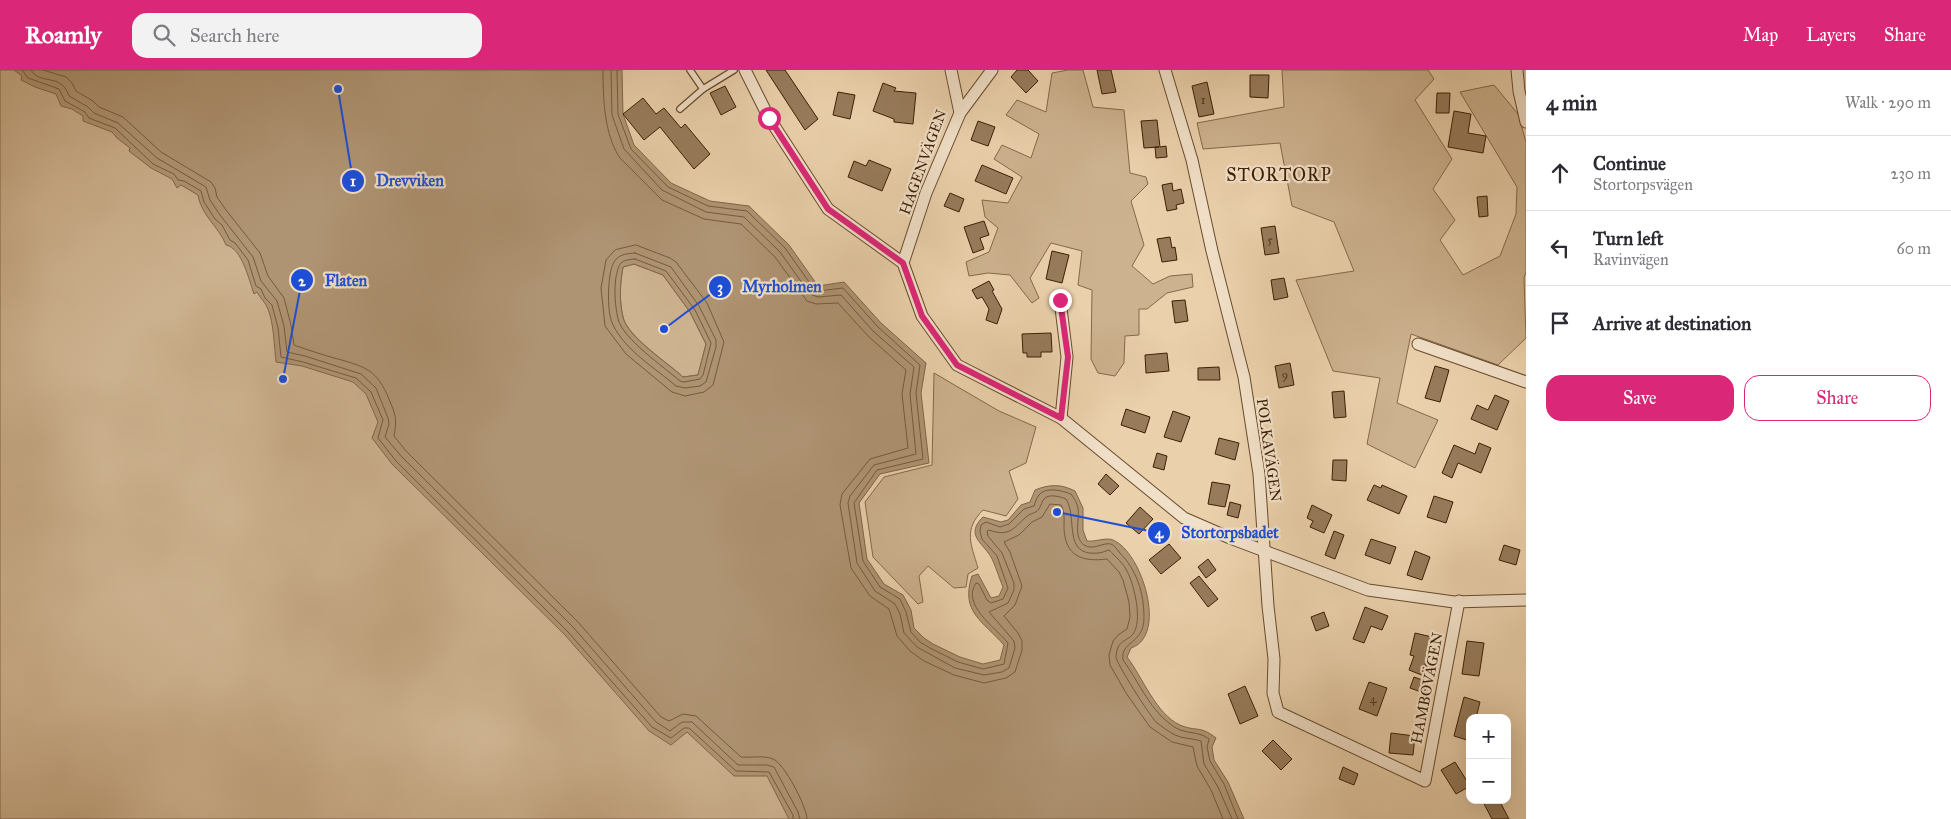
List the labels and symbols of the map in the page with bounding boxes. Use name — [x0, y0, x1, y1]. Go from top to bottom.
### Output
house number: 1 — [1201, 93, 1206, 107]
route start — [758, 107, 781, 130]
street label: HAGENVÄGEN — [896, 107, 950, 217]
district label: STORTORP — [1226, 164, 1332, 186]
callout: Drevviken — [341, 165, 454, 196]
text: Drevviken — [376, 171, 444, 190]
text: 1 — [350, 172, 356, 190]
house number: 5 — [1267, 233, 1273, 247]
callout: Flaten — [289, 265, 377, 296]
text: Flaten — [325, 271, 368, 290]
callout: Myrholmen — [707, 271, 832, 302]
text: 2 — [298, 272, 306, 290]
text: Myrholmen — [742, 277, 822, 297]
text: 3 — [717, 278, 723, 297]
route end — [1049, 289, 1072, 312]
house number: 9 — [1282, 368, 1288, 382]
street label: POLKAVÄGEN — [1253, 397, 1285, 503]
callout: Stortorpsbadet — [1146, 517, 1289, 548]
text: Stortorpsbadet — [1181, 523, 1279, 543]
text: 4 — [1155, 524, 1164, 543]
street label: HAMBOVÄGEN — [1407, 630, 1447, 745]
house number: 4 — [1370, 692, 1377, 706]

